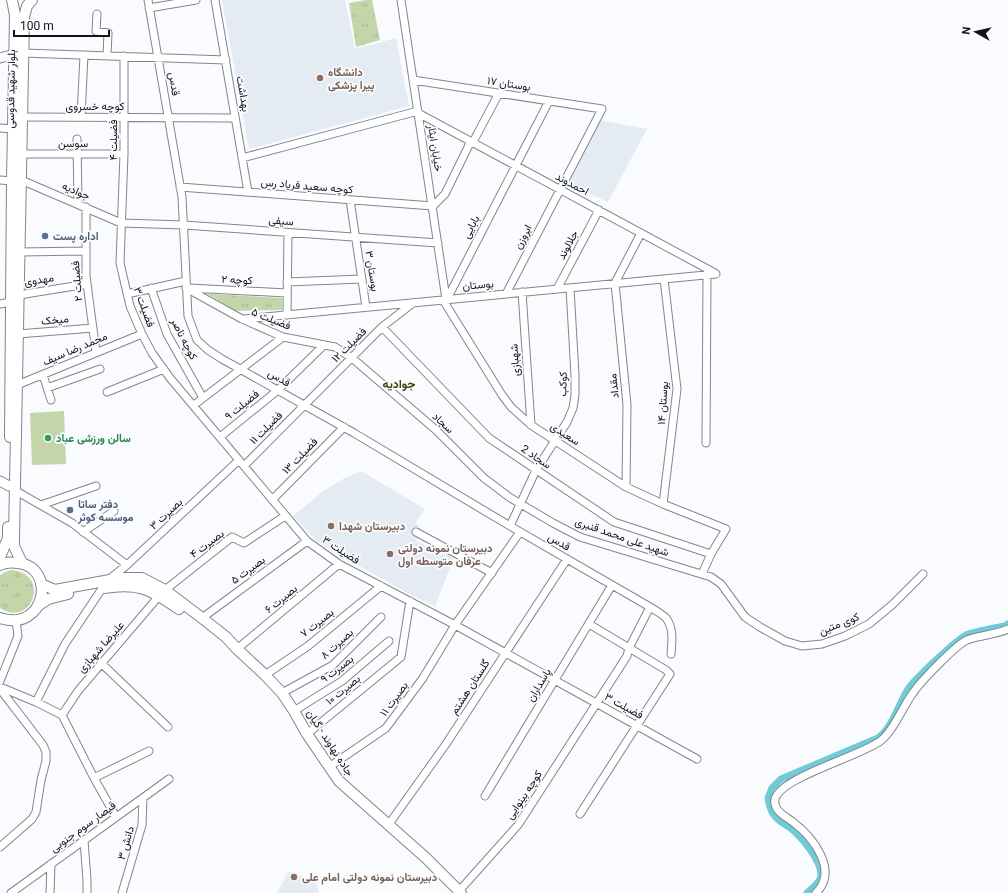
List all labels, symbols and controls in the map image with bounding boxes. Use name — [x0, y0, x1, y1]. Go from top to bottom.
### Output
scale bar — [14, 12, 109, 38]
north arrow — [956, 12, 996, 52]
text: 100 m — [20, 19, 54, 33]
text: N — [960, 26, 974, 35]
street label: بلوار شهید قدوسی — [4, 49, 18, 129]
place label: دانشگاه پیرا پزشکی — [328, 66, 375, 93]
street label: قدس — [166, 71, 182, 97]
marker: دانشگاه پیرا پزشکی — [315, 73, 325, 83]
street label: بوستان ۱۷ — [486, 74, 532, 94]
street label: بهداشت — [233, 75, 253, 113]
street label: کوچه خسروی — [66, 100, 125, 114]
street label: فضیلت ۴ — [107, 119, 120, 161]
street label: خیابان ایثار — [425, 123, 445, 172]
street label: سوسن — [58, 137, 88, 150]
street label: احمدوند — [553, 170, 591, 198]
street label: کوچه سعید فریاد رس — [260, 175, 354, 198]
street label: جوادیه — [60, 179, 92, 203]
street label: بابایی — [460, 213, 482, 241]
street label: سیفی — [268, 214, 294, 228]
street label: ابروزن — [511, 223, 535, 251]
street label: جلالوند — [555, 228, 581, 262]
place label: اداره پست — [53, 230, 99, 244]
marker: اداره پست — [40, 231, 50, 241]
street label: بوستان ۳ — [362, 250, 382, 292]
street label: فضیلت ۲ — [69, 260, 85, 302]
street label: مهدوی — [23, 271, 55, 289]
street label: کوچه ۲ — [221, 273, 253, 288]
street label: بوستان — [462, 277, 494, 293]
street label: فضیلت ۳ — [131, 285, 157, 329]
street label: فضیلت ۵ — [249, 305, 293, 333]
street label: میخک — [41, 312, 70, 328]
street label: کوچه ناصر — [167, 315, 200, 363]
street label: فضیلت ۱۲ — [329, 325, 369, 365]
street label: محمد رضا سیف — [41, 330, 109, 368]
street label: شهبازی — [507, 343, 523, 377]
street label: قدس — [265, 366, 293, 390]
street label: کوکب — [556, 371, 570, 397]
street label: مقداد — [606, 373, 622, 399]
district label: جوادیه — [383, 377, 415, 392]
street label: بوستان ۱۴ — [655, 381, 671, 425]
street label: فضیلت ۹ — [222, 387, 262, 423]
street label: فضیلت ۱۱ — [247, 409, 285, 447]
street label: سجاد — [430, 410, 457, 436]
street label: سعیدی — [548, 420, 582, 448]
place label: سالن ورزشی عباد — [56, 432, 131, 445]
marker: سالن ورزشی عباد — [43, 433, 53, 443]
street label: فضیلت ۱۳ — [280, 435, 320, 477]
street label: سجاد 2 — [519, 442, 554, 472]
street label: بصیرت ۳ — [147, 496, 185, 532]
place label: دفتر ساتا موسسه کوثر — [77, 498, 133, 524]
marker: دفتر ساتا موسسه کوثر — [65, 505, 75, 515]
street label: شهید علی محمد قنبری — [573, 515, 671, 559]
place label: دبیرستان شهدا — [339, 520, 406, 533]
marker: دبیرستان شهدا — [326, 521, 336, 531]
street label: بصیرت ۴ — [187, 527, 227, 561]
street label: قدس — [545, 530, 573, 554]
street label: فضیلت ۳ — [320, 533, 362, 567]
place label: دبیرستان نمونه دولتی عرفان متوسطه اول — [398, 542, 493, 568]
marker: دبیرستان نمونه دولتی عرفان متوسطه اول — [385, 549, 395, 559]
street label: بصیرت ۵ — [228, 553, 268, 587]
street label: بصیرت ۶ — [262, 582, 300, 616]
street label: بصیرت ۷ — [298, 606, 336, 640]
street label: کوی متین — [817, 610, 861, 638]
street label: علیرضا شهبازی — [75, 618, 127, 675]
street label: بصیرت ۸ — [318, 626, 356, 662]
street label: بصیرت ۹ — [318, 652, 356, 686]
street label: گلستان هشتم — [447, 657, 493, 717]
street label: پاسداران — [524, 666, 555, 704]
street label: بصیرت ۱۰ — [323, 672, 363, 708]
street label: بصیرت ۱۱ — [377, 679, 411, 719]
street label: فضیلت ۳ — [602, 690, 646, 722]
street label: جاده نهاوند - گیان — [304, 707, 356, 779]
street label: کوچه بینوایی — [503, 768, 546, 822]
street label: قیصار سوم جنوبی — [48, 799, 119, 856]
street label: دانش ۳ — [115, 825, 137, 861]
place label: دبیرستان نمونه دولتی امام علی — [302, 871, 438, 885]
marker: دبیرستان نمونه دولتی امام علی — [289, 872, 299, 882]

